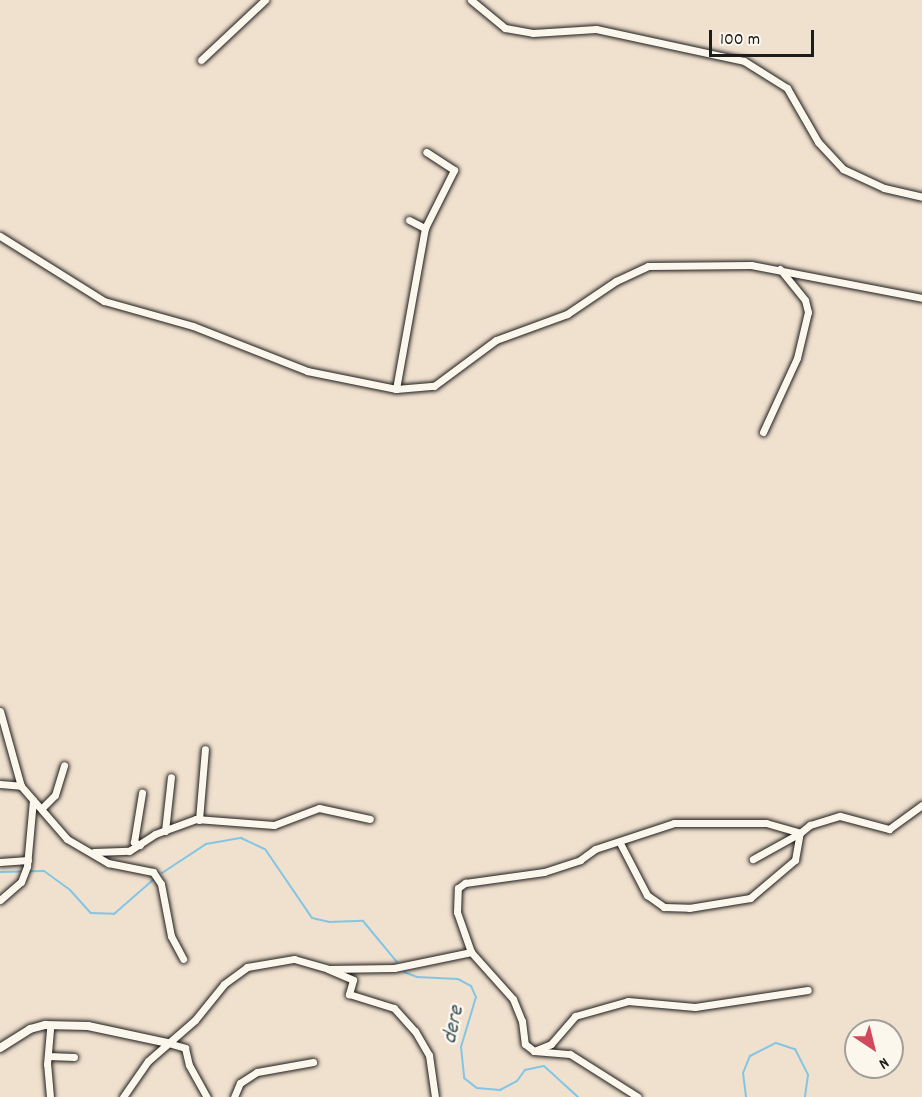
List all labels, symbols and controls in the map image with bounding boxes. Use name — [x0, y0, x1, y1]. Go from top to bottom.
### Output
scale bar — [712, 18, 817, 56]
text: 100 m — [720, 28, 760, 53]
water label: dere — [437, 1004, 471, 1046]
north arrow — [844, 1019, 904, 1079]
text: N — [874, 1051, 893, 1074]

